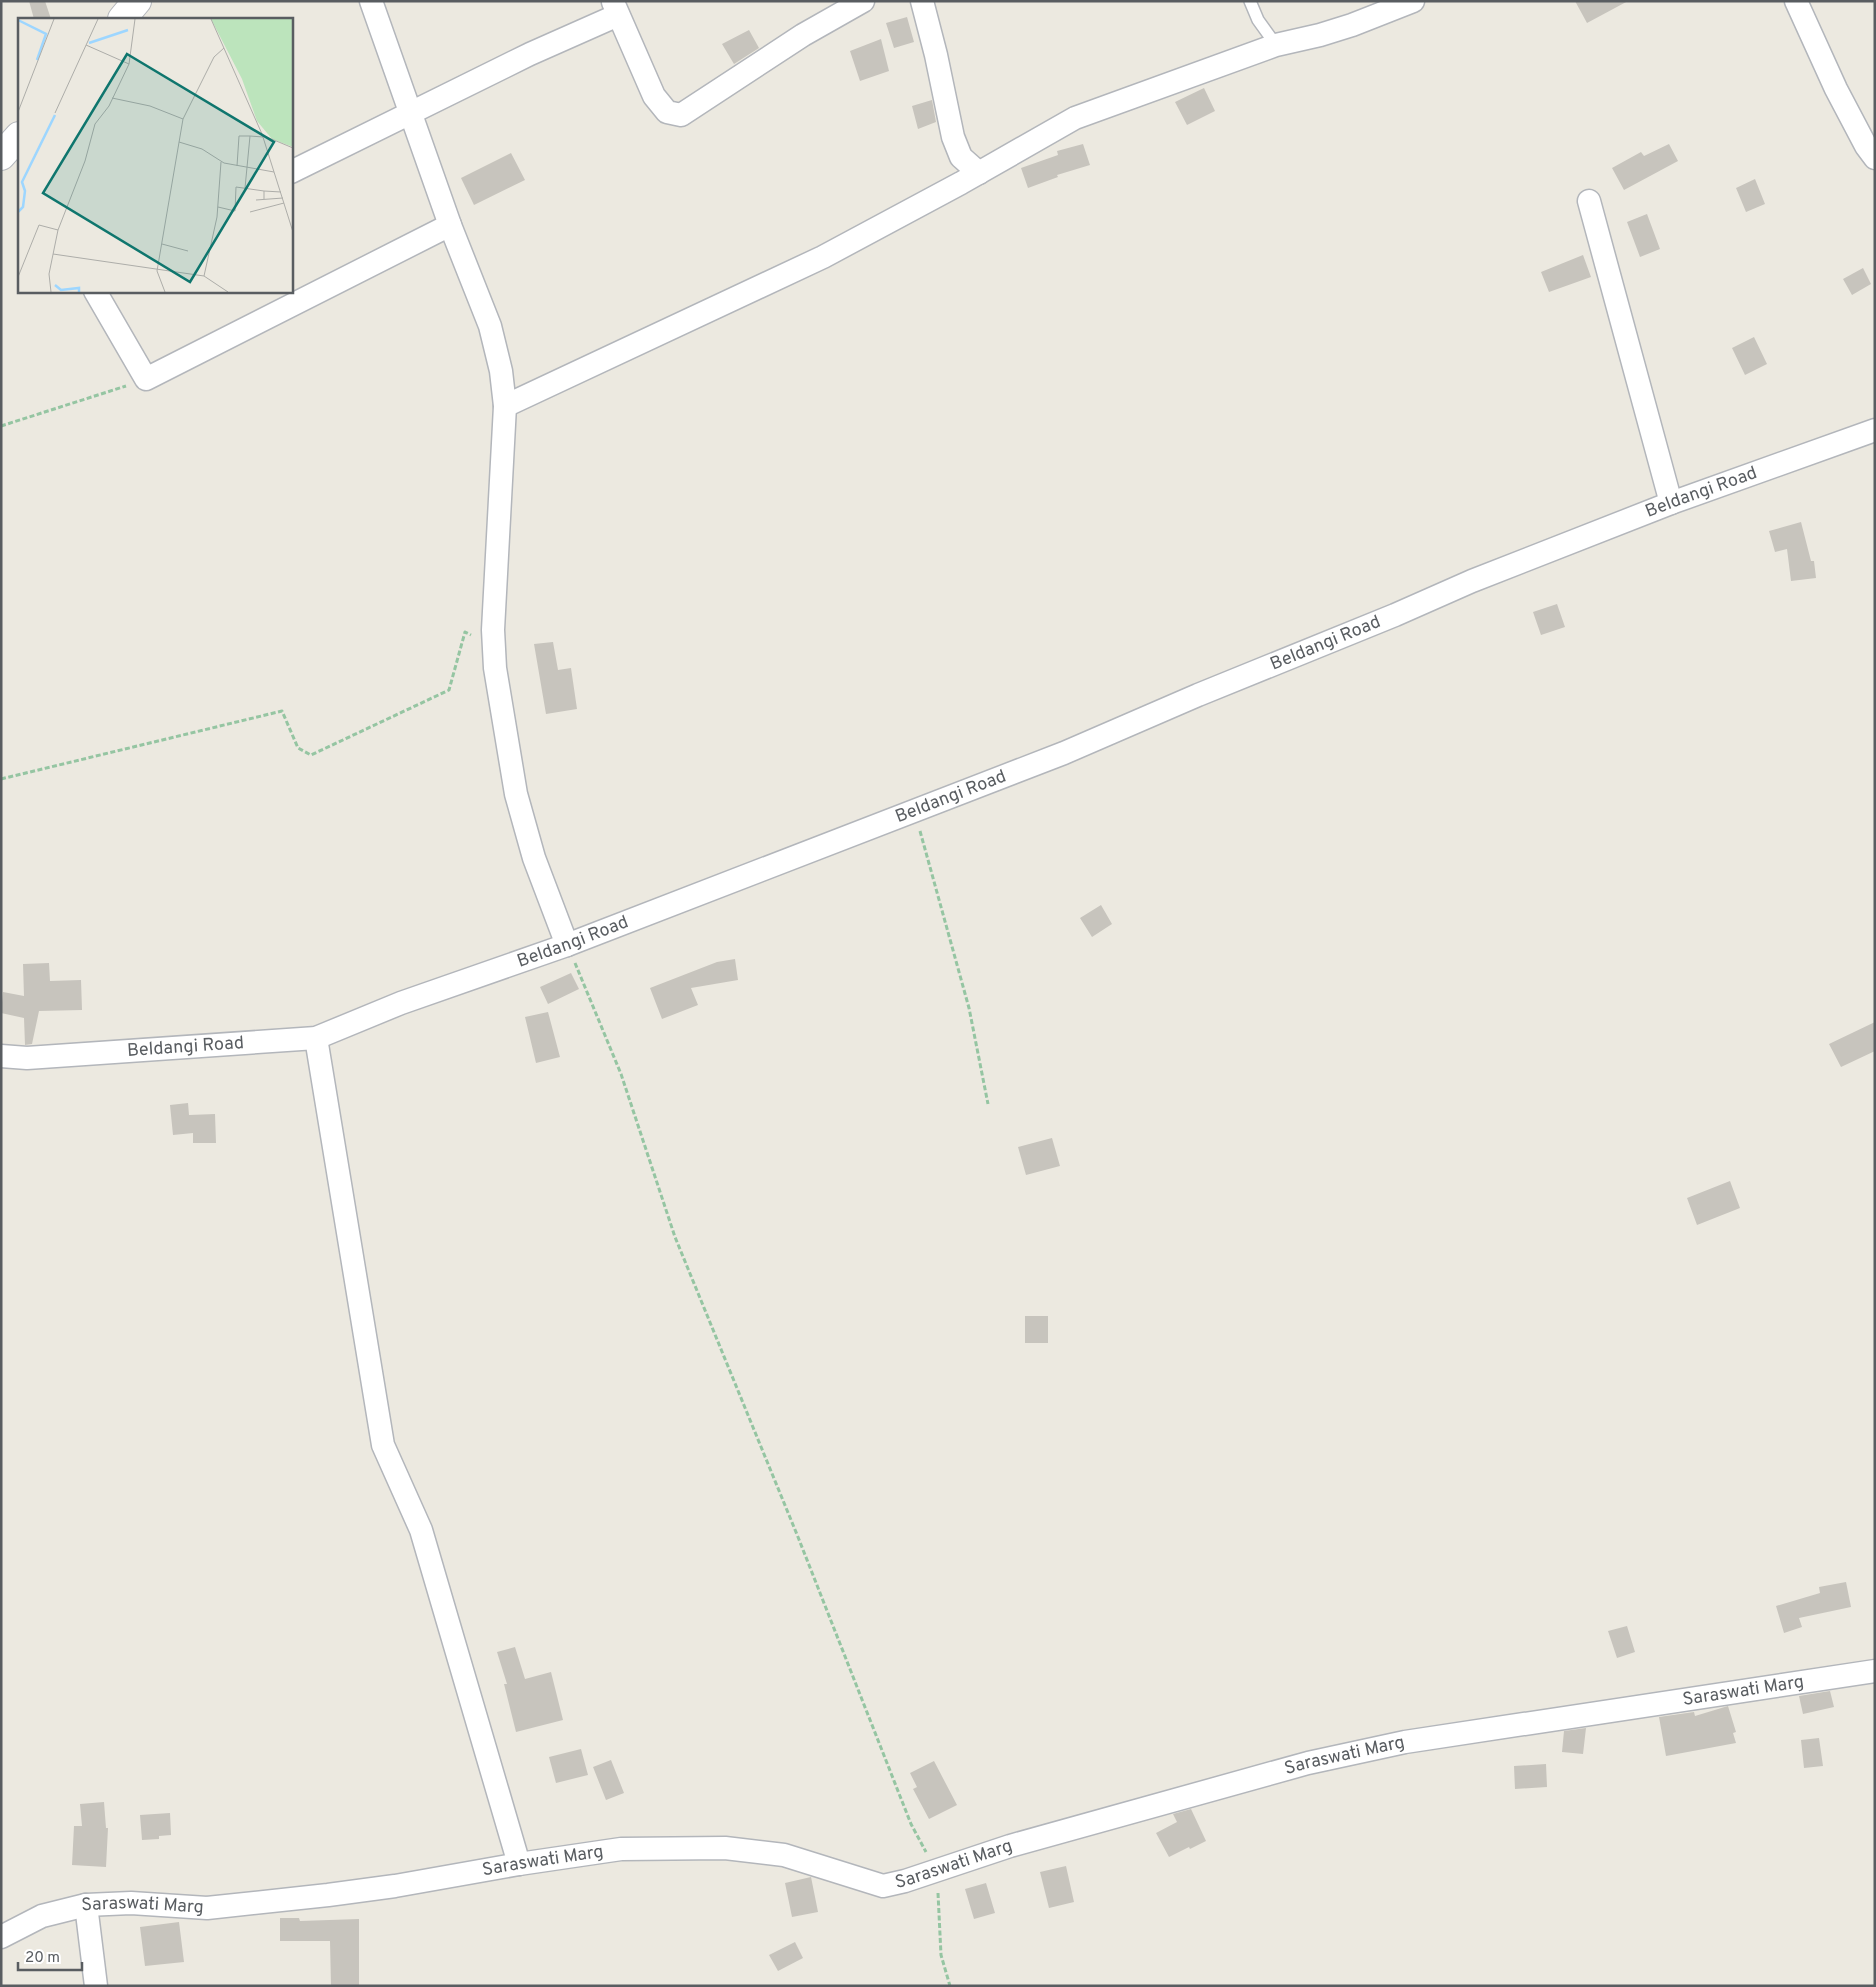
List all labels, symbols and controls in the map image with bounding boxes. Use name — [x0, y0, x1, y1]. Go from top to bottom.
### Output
inset map — [18, 18, 292, 292]
street label: Beldangi Road — [1642, 462, 1760, 523]
street label: Beldangi Road — [1267, 610, 1384, 676]
street label: Beldangi Road — [892, 765, 1010, 829]
street label: Beldangi Road — [514, 911, 632, 973]
street label: Beldangi Road — [126, 1032, 245, 1063]
street label: Saraswati Marg — [1681, 1670, 1805, 1711]
street label: Saraswati Marg — [1282, 1731, 1407, 1780]
street label: Saraswati Marg — [893, 1835, 1015, 1894]
street label: Saraswati Marg — [480, 1840, 605, 1882]
street label: Saraswati Marg — [81, 1891, 204, 1919]
scale bar — [18, 1940, 81, 1972]
text: 20 m — [25, 1949, 60, 1968]

